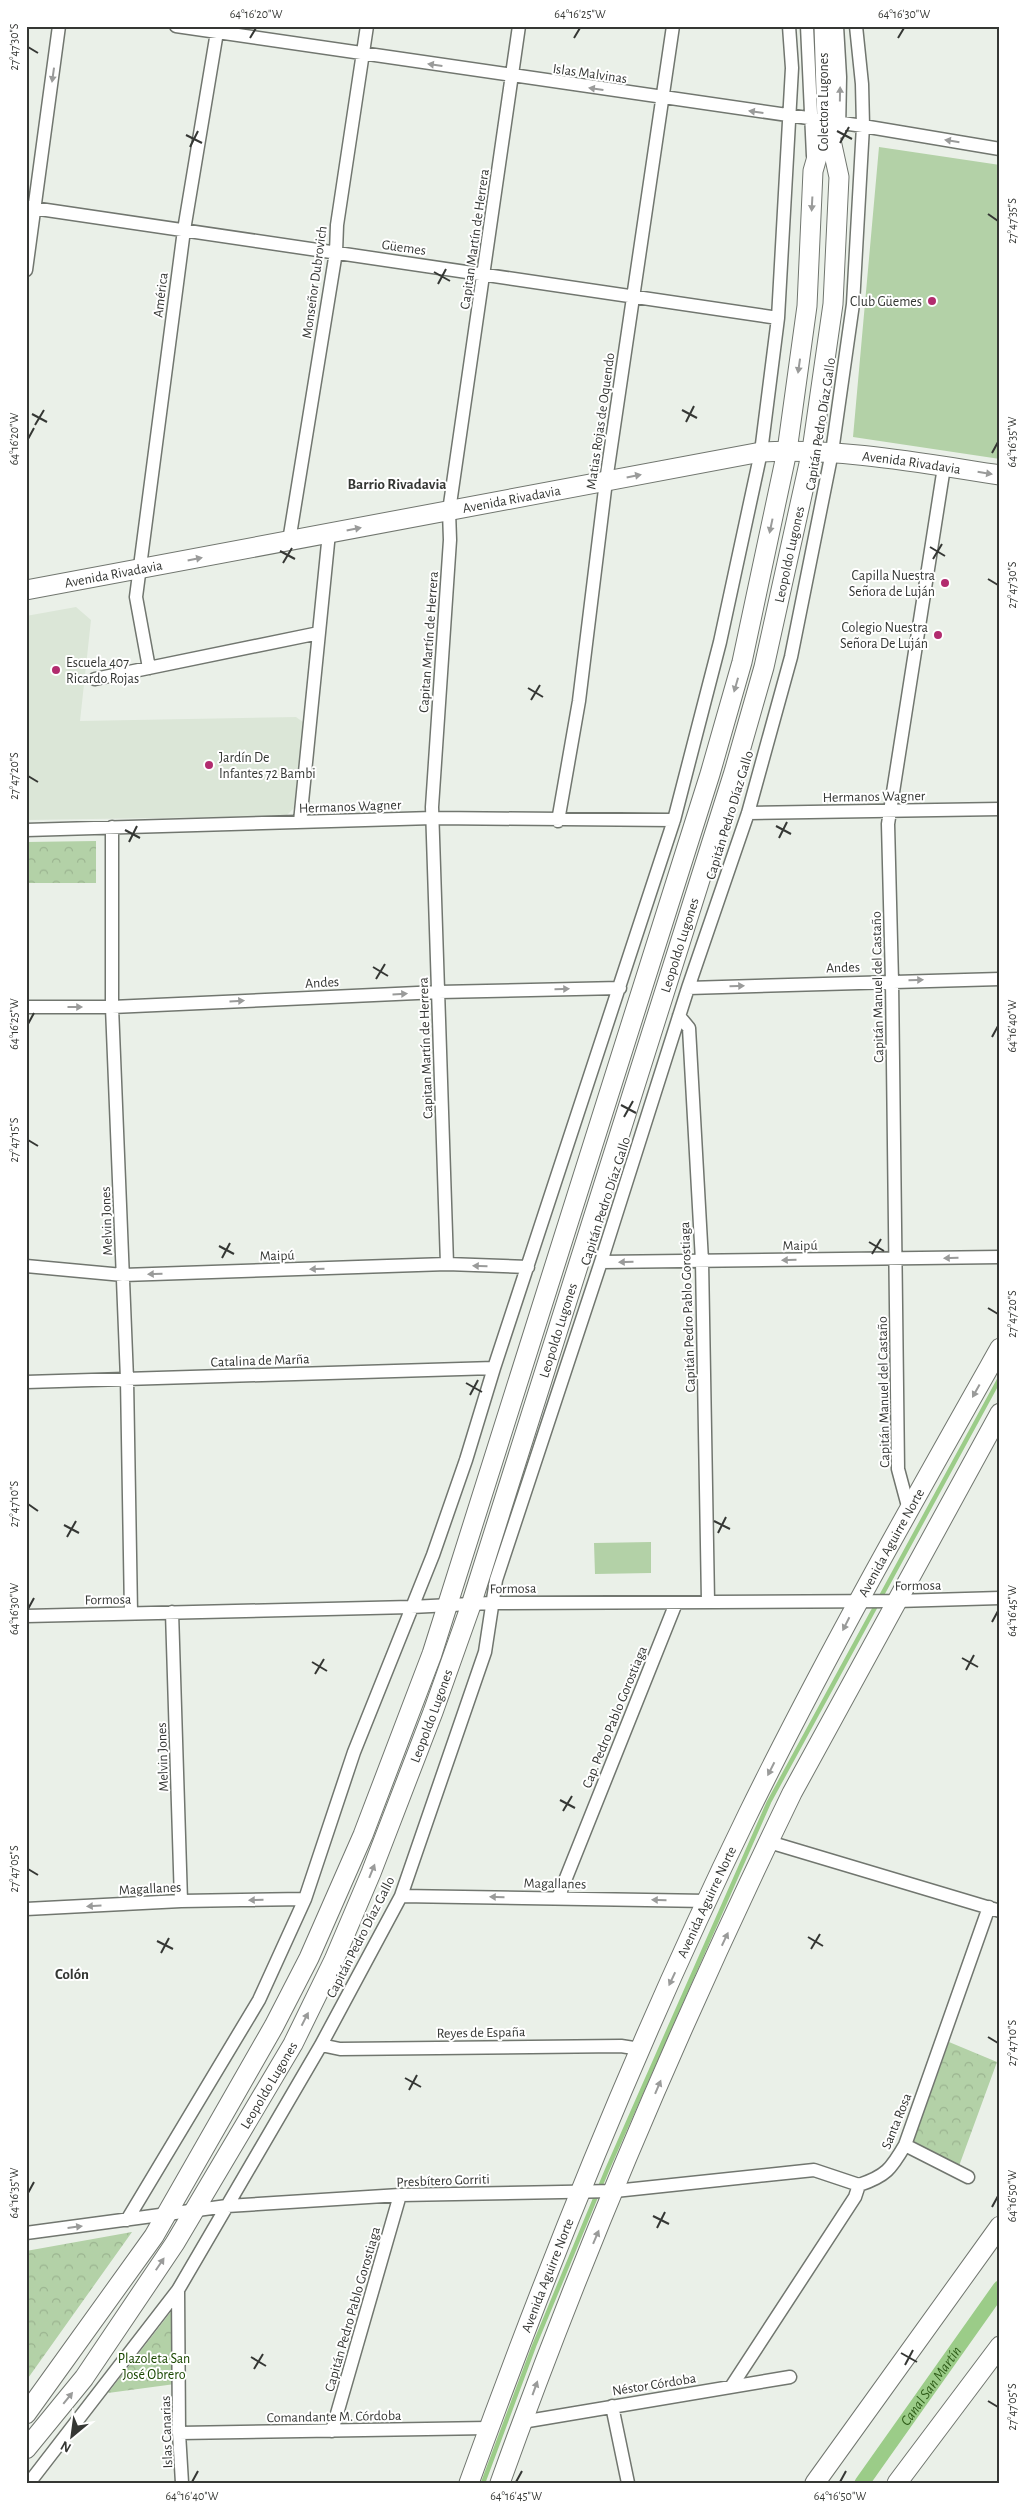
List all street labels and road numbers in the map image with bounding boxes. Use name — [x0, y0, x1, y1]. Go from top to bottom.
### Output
street label: Colectora Lugones — [817, 53, 831, 151]
street label: Islas Malvinas — [552, 62, 628, 86]
street label: Capitan Martín de Herrera — [458, 167, 492, 310]
street label: Monseñor Dubrovich — [300, 225, 330, 339]
street label: Güemes — [381, 238, 427, 258]
street label: América — [151, 271, 171, 318]
street label: Matias Rojas de Oquendo — [584, 352, 618, 490]
street label: Capitán Pedro Díaz Gallo — [804, 357, 838, 492]
street label: Avenida Rivadavia — [861, 449, 962, 477]
street label: Avenida Rivadavia — [462, 484, 562, 516]
street label: Leopoldo Lugones — [772, 505, 807, 604]
street label: Avenida Rivadavia — [64, 558, 164, 591]
street label: Capitan Martín de Herrera — [417, 570, 441, 713]
street label: Capitán Pedro Díaz Gallo — [704, 749, 756, 882]
street label: Hermanos Wagner — [823, 789, 926, 805]
street label: Hermanos Wagner — [299, 798, 402, 816]
street label: Leopoldo Lugones — [659, 896, 702, 994]
street label: Capitán Manuel del Castaño — [870, 911, 886, 1063]
street label: Andes — [826, 960, 860, 976]
street label: Andes — [305, 975, 339, 991]
street label: Capitan Martín de Herrera — [417, 976, 435, 1119]
street label: Capitán Pedro Díaz Gallo — [579, 1135, 633, 1267]
street label: Melvin Jones — [99, 1186, 115, 1256]
street label: Capitán Pedro Pablo Gorostiaga — [678, 1221, 698, 1393]
street label: Maipú — [782, 1239, 818, 1253]
street label: Maipú — [259, 1248, 295, 1264]
street label: Leopoldo Lugones — [537, 1282, 580, 1380]
street label: Capitán Manuel del Castaño — [876, 1316, 892, 1468]
street label: Catalina de Marña — [210, 1352, 310, 1370]
street label: Avenida Aguirre Norte — [856, 1487, 927, 1599]
street label: Formosa — [895, 1579, 942, 1593]
street label: Formosa — [490, 1582, 537, 1596]
street label: Formosa — [85, 1593, 132, 1607]
street label: Cap. Pedro Pablo Gorostiaga — [580, 1644, 650, 1790]
street label: Leopoldo Lugones — [408, 1668, 456, 1765]
street label: Melvin Jones — [155, 1722, 171, 1792]
street label: Avenida Aguirre Norte — [675, 1844, 739, 1960]
street label: Capitán Pedro Díaz Gallo — [324, 1874, 398, 2000]
street label: Magallanes — [524, 1876, 586, 1892]
street label: Magallanes — [118, 1880, 182, 1898]
street label: Reyes de España — [437, 2025, 526, 2041]
street label: Leopoldo Lugones — [238, 2040, 301, 2132]
street label: Santa Rosa — [879, 2091, 915, 2151]
street label: Presbítero Gorriti — [396, 2172, 490, 2190]
street label: Avenida Aguirre Norte — [520, 2217, 577, 2335]
street label: Capitán Pedro Pablo Gorostiaga — [323, 2225, 383, 2393]
street label: Néstor Córdoba — [611, 2371, 698, 2399]
street label: Islas Canarias — [159, 2395, 175, 2469]
street label: Comandante M. Córdoba — [266, 2409, 402, 2425]

